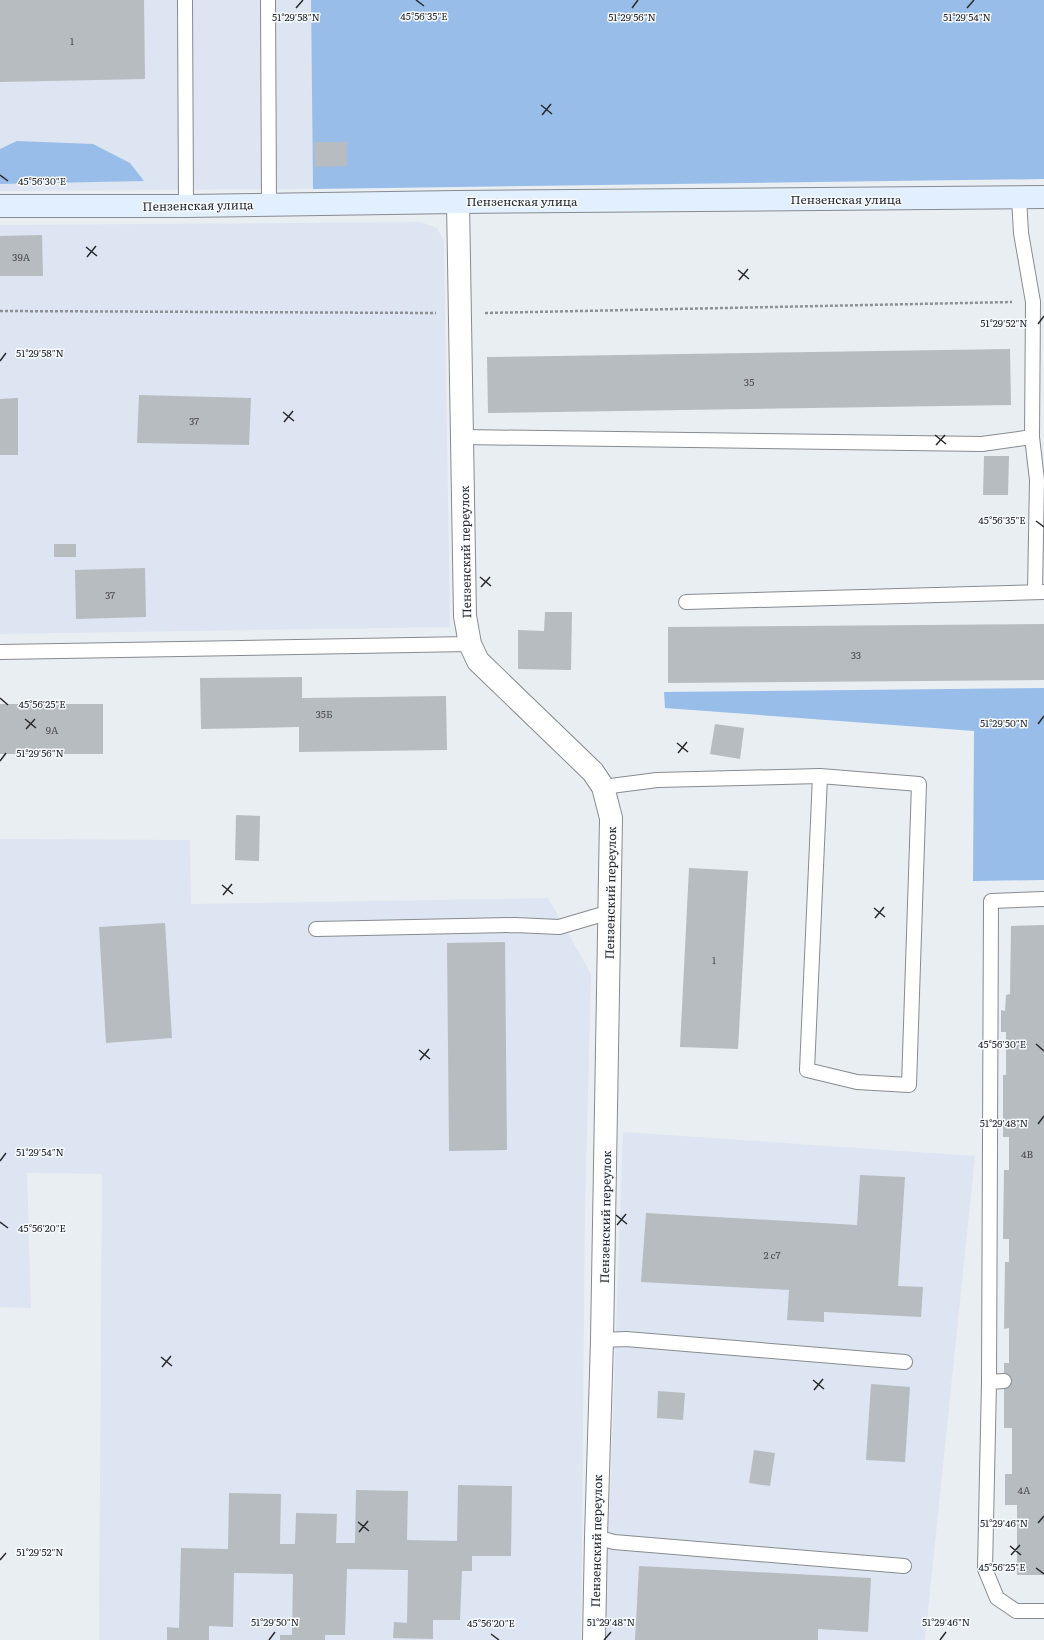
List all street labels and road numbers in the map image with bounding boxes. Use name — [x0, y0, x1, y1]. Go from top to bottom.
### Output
street label: Пензенская улица — [791, 190, 902, 208]
street label: Пензенская улица — [467, 192, 578, 210]
street label: Пензенская улица — [142, 195, 254, 215]
street label: Пензенский переулок — [455, 485, 475, 619]
street label: Пензенский переулок — [600, 826, 620, 960]
street label: Пензенский переулок — [595, 1150, 615, 1284]
street label: Пензенский переулок — [586, 1474, 606, 1608]

